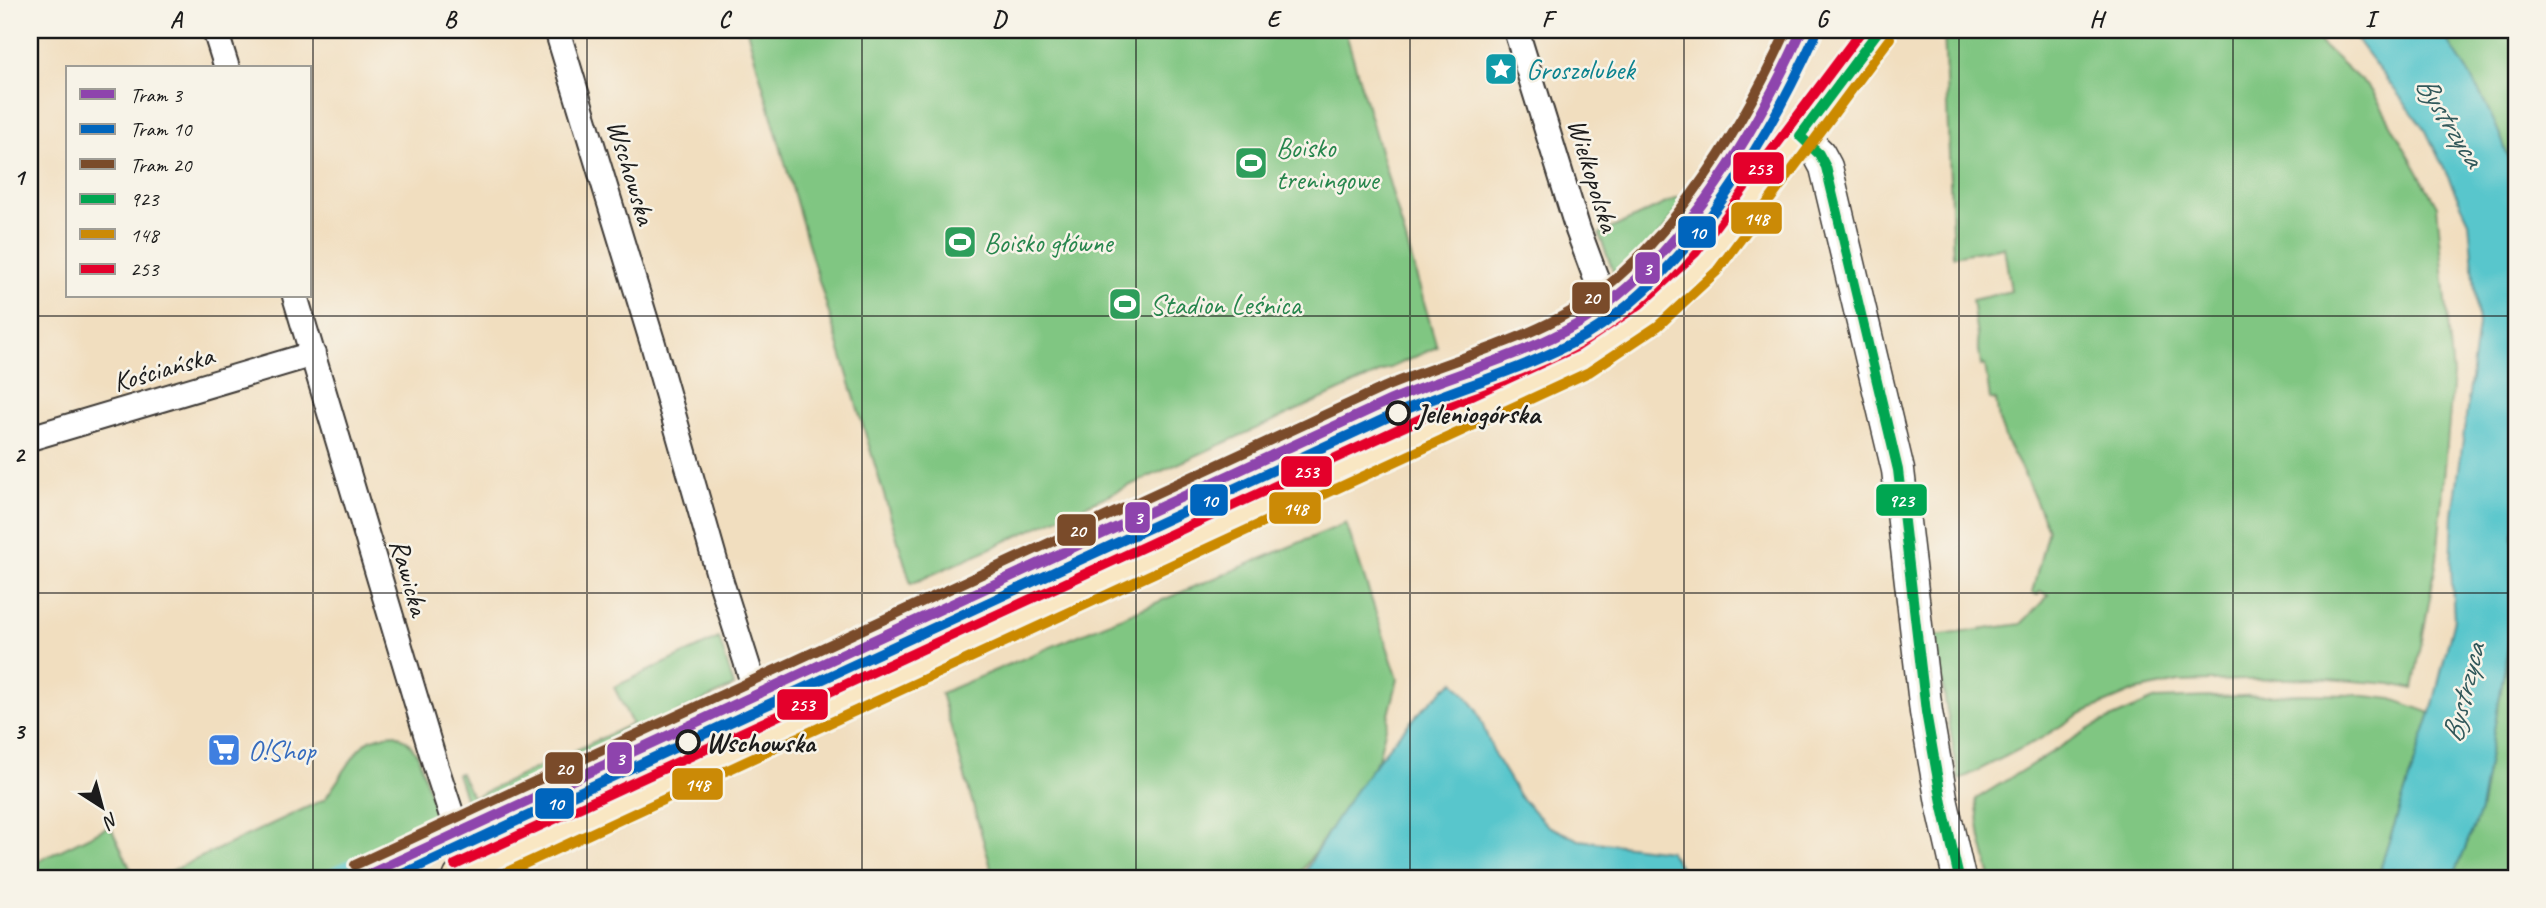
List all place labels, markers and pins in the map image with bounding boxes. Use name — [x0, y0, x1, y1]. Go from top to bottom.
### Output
place icon: Groszolubek — [1482, 50, 1520, 88]
place label: Groszolubek — [1526, 52, 1636, 87]
place label: Boisko treningowe — [1276, 130, 1380, 197]
sports icon: Boisko treningowe — [1232, 144, 1270, 182]
sports icon: Boisko główne — [941, 223, 979, 261]
place label: Boisko główne — [984, 225, 1114, 260]
sports icon: Stadion Leśnica — [1106, 285, 1144, 323]
place label: Stadion Leśnica — [1150, 287, 1302, 322]
place label: Jeleniogórska — [1414, 396, 1542, 431]
marker: Jeleniogórska — [1386, 401, 1410, 425]
place label: Wschowska — [706, 725, 818, 760]
marker: Wschowska — [676, 730, 700, 754]
supermarket icon: O!Shop — [205, 731, 243, 769]
place label: O!Shop — [248, 733, 317, 768]

